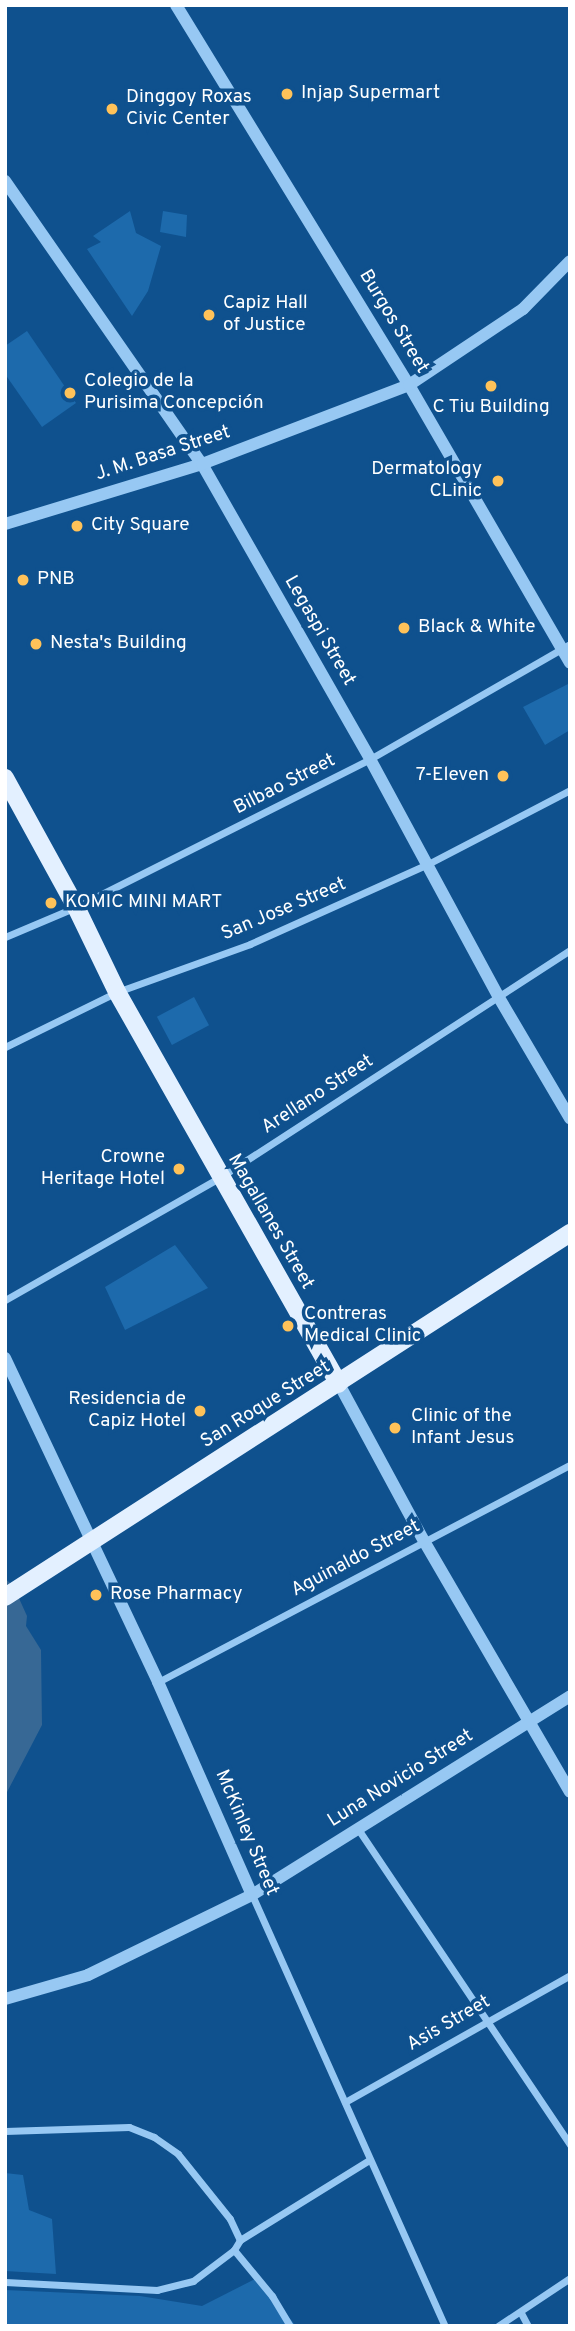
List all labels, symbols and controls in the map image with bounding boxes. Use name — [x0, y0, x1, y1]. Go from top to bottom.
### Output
place label: Injap Supermart — [301, 83, 440, 105]
marker: Injap Supermart — [279, 86, 295, 102]
place label: Dinggoy Roxas Civic Center — [126, 87, 252, 131]
marker: Dinggoy Roxas Civic Center — [104, 101, 120, 117]
street label: Burgos Street — [353, 266, 433, 378]
place label: Capiz Hall of Justice — [223, 293, 308, 337]
marker: Capiz Hall of Justice — [201, 307, 217, 323]
place label: Colegio de la Purisima Concepción — [84, 371, 264, 415]
marker: C Tiu Building — [483, 378, 499, 394]
marker: Colegio de la Purisima Concepción — [62, 385, 78, 401]
place label: C Tiu Building — [432, 397, 550, 419]
street label: J. M. Basa Street — [93, 421, 233, 487]
place label: Dermatology CLinic — [371, 459, 482, 503]
marker: Dermatology CLinic — [488, 471, 508, 491]
place label: City Square — [91, 515, 189, 537]
marker: City Square — [69, 518, 85, 534]
place label: PNB — [37, 569, 75, 591]
marker: PNB — [15, 572, 31, 588]
street label: Legaspi Street — [278, 572, 360, 690]
place label: Black & White — [418, 617, 536, 639]
marker: Black & White — [396, 620, 412, 636]
place label: Nesta's Building — [50, 633, 187, 655]
marker: Nesta's Building — [28, 636, 44, 652]
street label: Bilbao Street — [230, 750, 340, 820]
place label: 7-Eleven — [416, 765, 489, 787]
marker: 7-Eleven — [495, 768, 511, 784]
street label: San Jose Street — [218, 873, 350, 947]
place label: KOMIC MINI MART — [65, 892, 222, 914]
marker: KOMIC MINI MART — [43, 895, 59, 911]
street label: Arellano Street — [258, 1050, 378, 1140]
place label: Crowne Heritage Hotel — [41, 1147, 165, 1191]
street label: Magallanes Street — [222, 1150, 318, 1294]
marker: Crowne Heritage Hotel — [171, 1161, 187, 1177]
place label: Contreras Medical Clinic — [304, 1304, 421, 1348]
marker: Contreras Medical Clinic — [278, 1316, 298, 1336]
street label: San Roque Street — [197, 1356, 335, 1454]
place label: Residencia de Capiz Hotel — [68, 1389, 186, 1433]
marker: Residencia de Capiz Hotel — [192, 1403, 208, 1419]
place label: Clinic of the Infant Jesus — [411, 1406, 514, 1450]
marker: Clinic of the Infant Jesus — [385, 1418, 405, 1438]
street label: Aguinaldo Street — [288, 1515, 424, 1603]
place label: Rose Pharmacy — [110, 1584, 242, 1606]
marker: Rose Pharmacy — [88, 1587, 104, 1603]
street label: Luna Novicio Street — [324, 1725, 478, 1833]
street label: McKinley Street — [209, 1767, 283, 1899]
street label: Asis Street — [403, 1991, 495, 2057]

